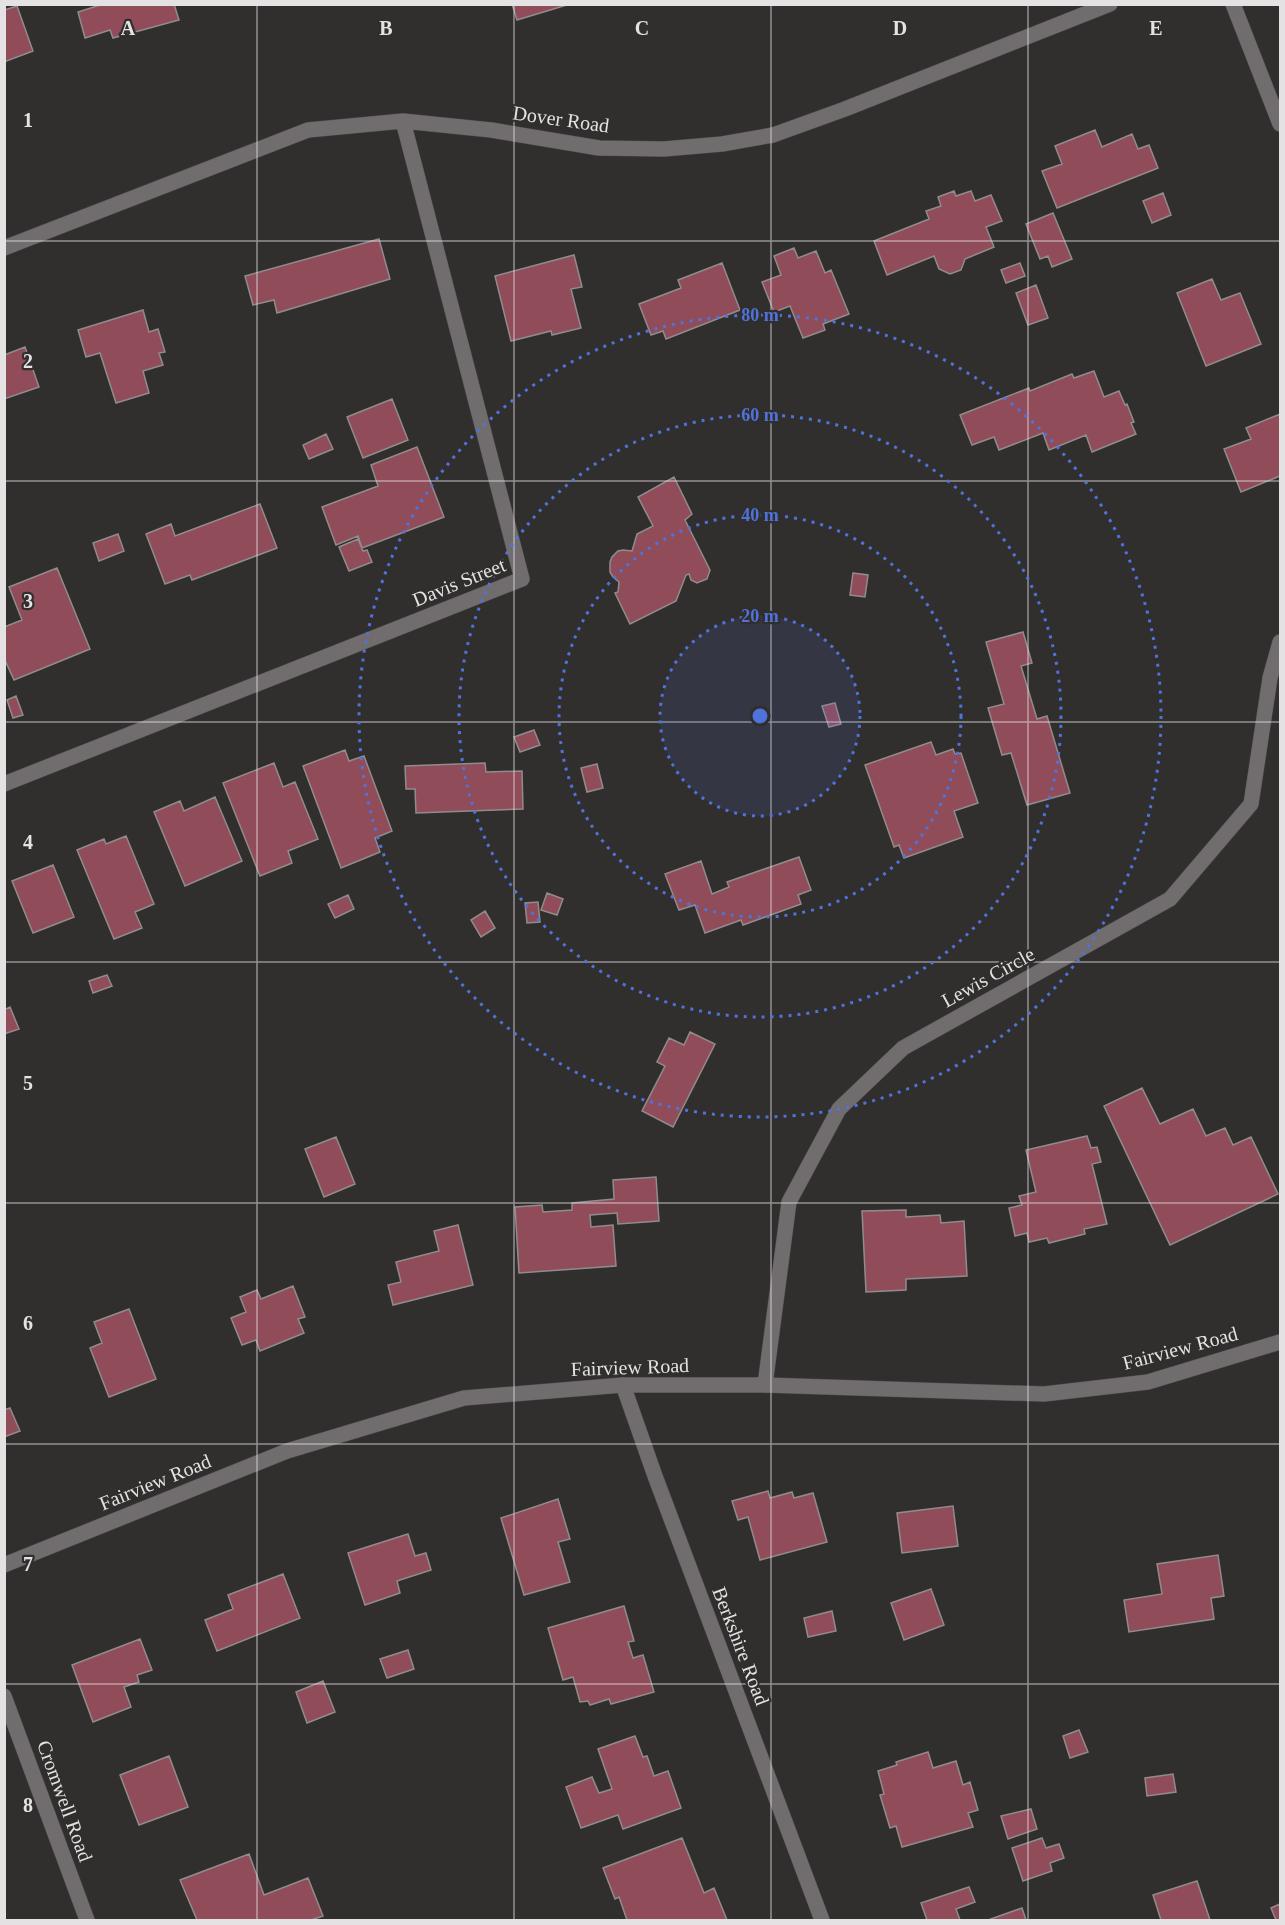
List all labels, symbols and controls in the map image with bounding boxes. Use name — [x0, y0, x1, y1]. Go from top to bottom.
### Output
text: A — [121, 17, 136, 39]
text: B — [379, 17, 393, 39]
text: C — [635, 17, 649, 39]
text: D — [893, 17, 907, 39]
text: E — [1149, 17, 1163, 39]
street label: Dover Road — [511, 101, 611, 137]
text: 1 — [23, 109, 33, 131]
text: 80 m — [741, 305, 779, 325]
text: 2 — [23, 350, 33, 372]
text: 60 m — [741, 405, 779, 425]
text: 40 m — [741, 505, 779, 525]
street label: Davis Street — [409, 553, 509, 611]
text: 3 — [23, 590, 33, 612]
text: 20 m — [741, 606, 779, 626]
centre of rings — [750, 706, 770, 726]
text: 4 — [23, 831, 33, 853]
street label: Lewis Circle — [938, 942, 1038, 1012]
text: 5 — [23, 1072, 33, 1094]
text: 6 — [23, 1312, 33, 1334]
street label: Fairview Road — [1120, 1322, 1240, 1374]
street label: Fairview Road — [570, 1354, 690, 1380]
street label: Fairview Road — [96, 1450, 214, 1514]
text: 7 — [23, 1553, 33, 1575]
street label: Berkshire Road — [708, 1584, 774, 1708]
street label: Cromwell Road — [33, 1737, 97, 1865]
text: 8 — [23, 1794, 33, 1816]

